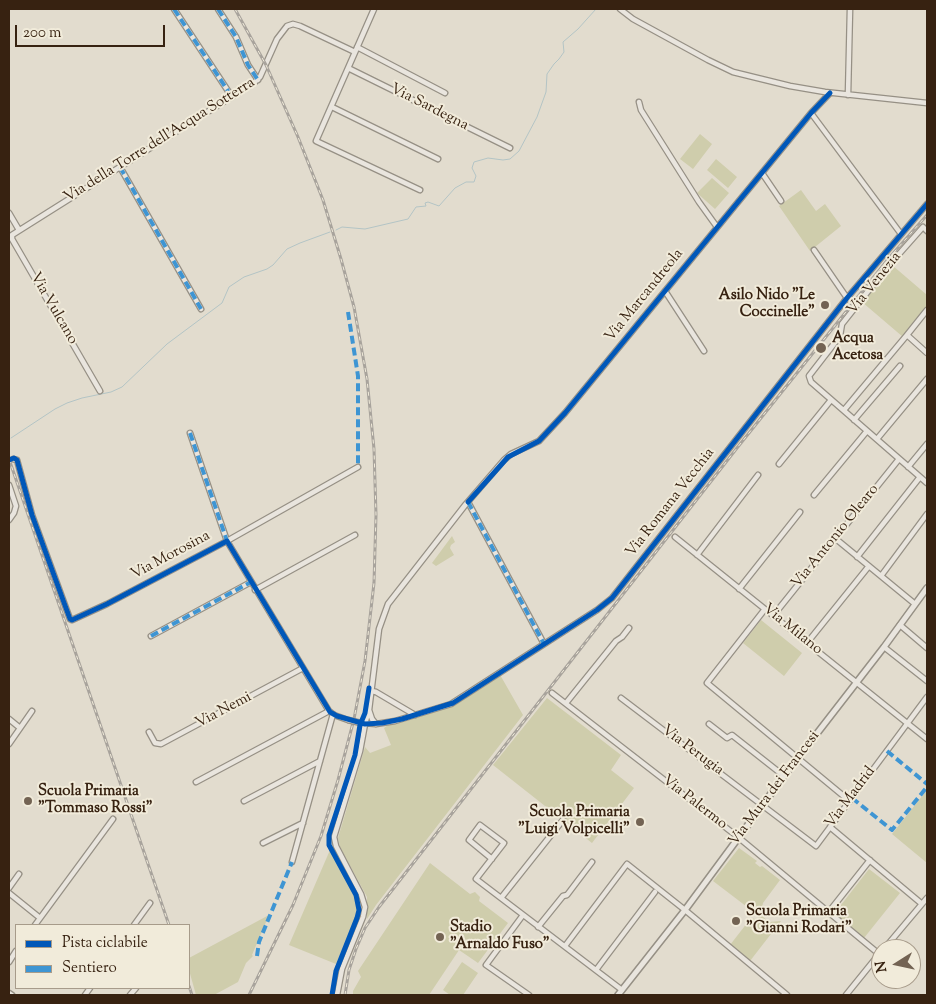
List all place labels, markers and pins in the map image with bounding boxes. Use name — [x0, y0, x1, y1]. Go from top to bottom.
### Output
place label: Asilo Nido "Le Coccinelle" — [719, 287, 815, 322]
marker: Asilo Nido "Le Coccinelle" — [819, 299, 831, 311]
place label: Acqua Acetosa — [832, 330, 883, 365]
marker: Acqua Acetosa — [814, 341, 828, 355]
place label: Scuola Primaria "Tommaso Rossi" — [38, 783, 153, 818]
marker: Scuola Primaria "Tommaso Rossi" — [22, 795, 34, 807]
place label: Scuola Primaria "Luigi Volpicelli" — [518, 804, 630, 839]
marker: Scuola Primaria "Luigi Volpicelli" — [634, 816, 646, 828]
place label: Scuola Primaria "Gianni Rodari" — [746, 903, 852, 938]
marker: Scuola Primaria "Gianni Rodari" — [730, 915, 742, 927]
place label: Stadio "Arnaldo Fuso" — [450, 919, 550, 954]
marker: Stadio "Arnaldo Fuso" — [434, 931, 446, 943]

